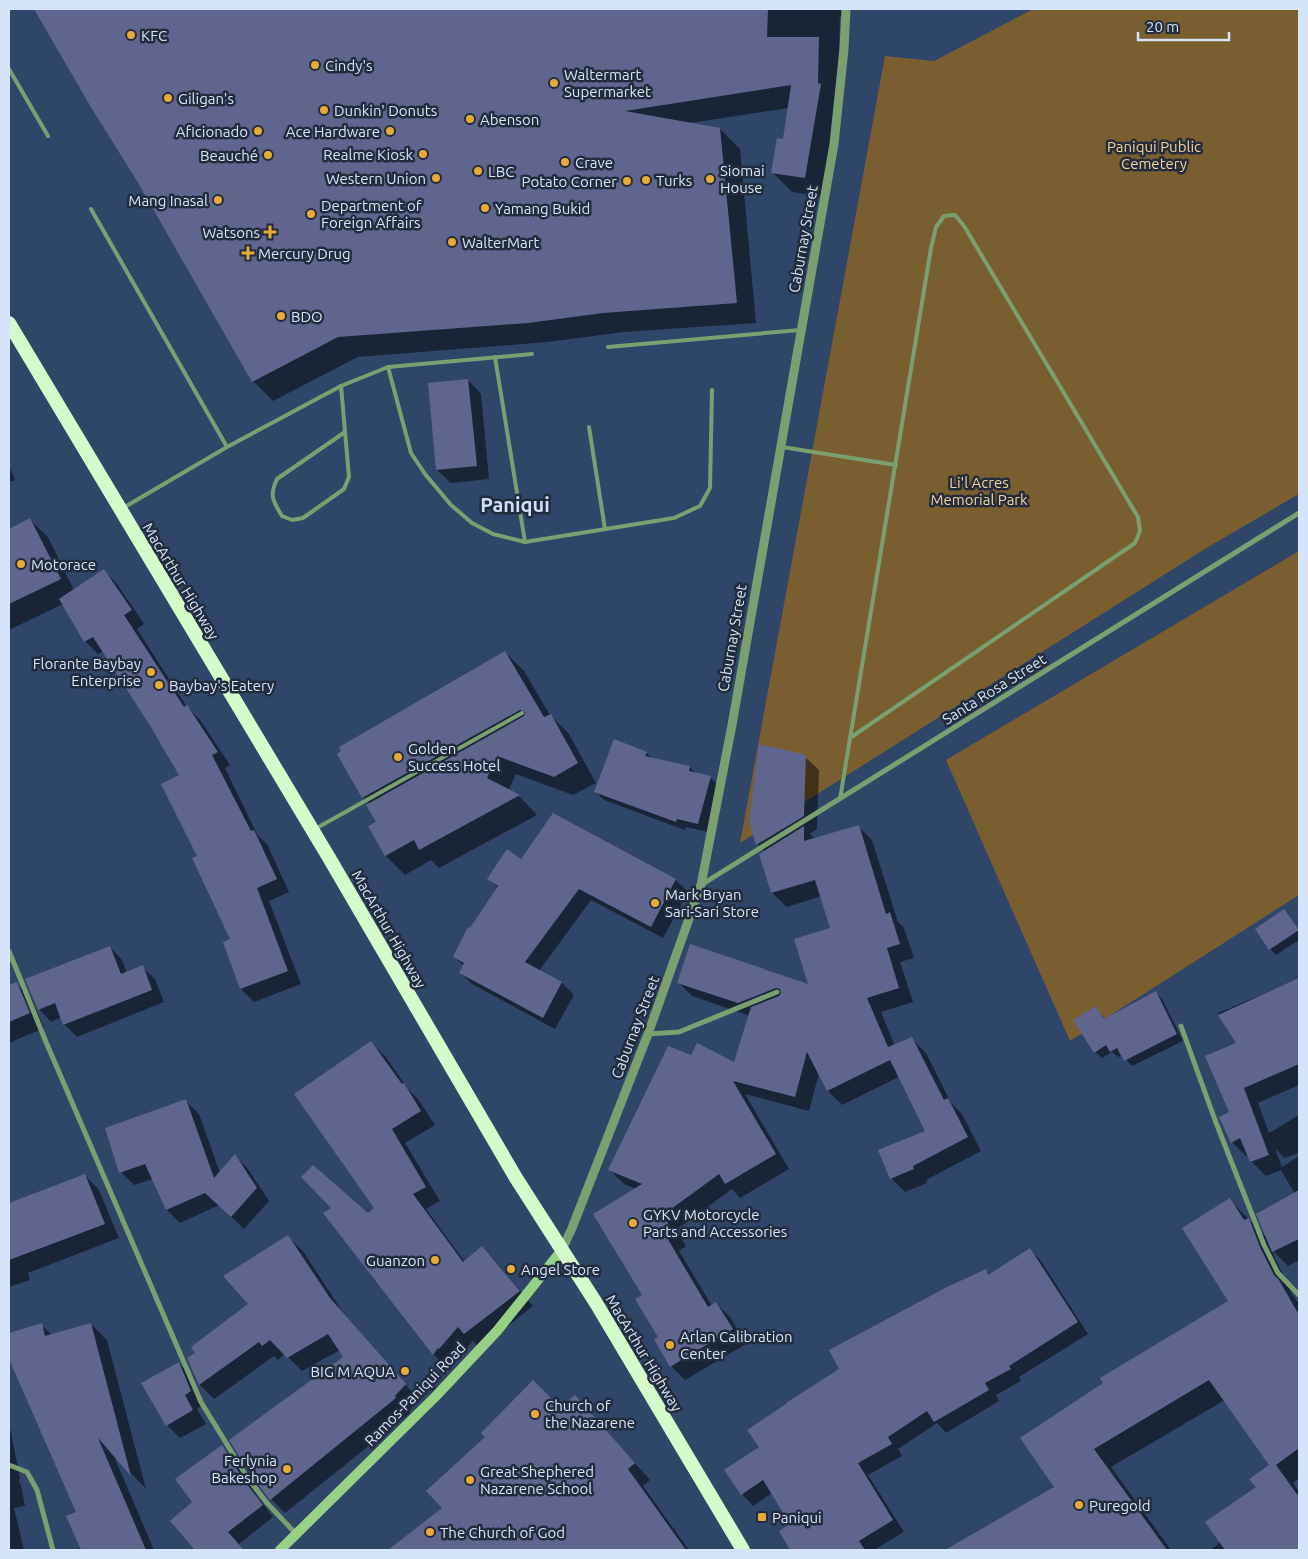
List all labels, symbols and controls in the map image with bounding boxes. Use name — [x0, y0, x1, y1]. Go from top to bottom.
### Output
scale bar — [1138, 10, 1229, 42]
text: 20 m — [1146, 18, 1179, 35]
place label: KFC — [141, 27, 167, 44]
marker: KFC — [125, 29, 137, 41]
place label: Cindy's — [325, 57, 373, 74]
marker: Cindy's — [309, 59, 321, 71]
place label: Waltermart Supermarket — [564, 66, 651, 100]
marker: Waltermart Supermarket — [548, 77, 560, 89]
place label: Giligan's — [178, 90, 234, 107]
marker: Giligan's — [162, 92, 174, 104]
place label: Dunkin' Donuts — [334, 102, 437, 119]
marker: Dunkin' Donuts — [318, 104, 330, 116]
place label: Abenson — [480, 111, 539, 128]
marker: Abenson — [464, 113, 476, 125]
place label: Aficionado — [176, 123, 248, 140]
place label: Ace Hardware — [286, 123, 380, 140]
marker: Aficionado — [252, 125, 264, 137]
marker: Ace Hardware — [384, 125, 396, 137]
park label: Paniqui Public Cemetery — [1107, 138, 1201, 172]
place label: Realme Kiosk — [323, 146, 413, 163]
place label: Beauché — [200, 147, 258, 164]
marker: Realme Kiosk — [417, 148, 429, 160]
marker: Beauché — [262, 149, 274, 161]
place label: Crave — [575, 154, 613, 171]
marker: Crave — [559, 156, 571, 168]
place label: Siomai House — [720, 162, 765, 196]
place label: LBC — [488, 163, 514, 180]
marker: LBC — [472, 165, 484, 177]
place label: Western Union — [326, 170, 426, 187]
marker: Western Union — [430, 172, 442, 184]
place label: Turks — [656, 172, 692, 189]
place label: Potato Corner — [522, 173, 617, 190]
marker: Siomai House — [704, 173, 716, 185]
marker: Turks — [640, 174, 652, 186]
marker: Potato Corner — [621, 175, 633, 187]
street label: Caburnay Street — [785, 184, 821, 294]
place label: Mang Inasal — [128, 192, 208, 209]
marker: Mang Inasal — [212, 194, 224, 206]
place label: Department of Foreign Affairs — [321, 197, 422, 231]
place label: Yamang Bukid — [495, 200, 590, 217]
marker: Yamang Bukid — [479, 202, 491, 214]
marker: Department of Foreign Affairs — [305, 208, 317, 220]
place label: Watsons — [202, 224, 260, 241]
marker: Watsons — [264, 226, 276, 238]
place label: WalterMart — [462, 234, 539, 251]
marker: WalterMart — [446, 236, 458, 248]
place label: Mercury Drug — [258, 245, 351, 262]
marker: Mercury Drug — [242, 247, 254, 259]
place label: BDO — [291, 308, 323, 325]
marker: BDO — [275, 310, 287, 322]
park label: Li'l Acres Memorial Park — [930, 474, 1028, 508]
district label: Paniqui — [480, 493, 550, 516]
street label: MacArthur Highway — [139, 520, 223, 642]
place label: Motorace — [31, 556, 96, 573]
marker: Motorace — [15, 558, 27, 570]
street label: Caburnay Street — [714, 583, 750, 693]
street label: Santa Rosa Street — [939, 650, 1049, 728]
place label: Florante Baybay Enterprise — [33, 655, 141, 689]
marker: Florante Baybay Enterprise — [145, 666, 157, 678]
place label: Baybay's Eatery — [169, 677, 274, 694]
marker: Baybay's Eatery — [153, 679, 165, 691]
place label: Golden Success Hotel — [408, 740, 500, 774]
marker: Golden Success Hotel — [392, 751, 404, 763]
street label: MacArthur Highway — [348, 867, 430, 991]
place label: Mark Bryan Sari-Sari Store — [665, 886, 759, 920]
marker: Mark Bryan Sari-Sari Store — [649, 897, 661, 909]
street label: Caburnay Street — [608, 973, 662, 1081]
place label: GYKV Motorcycle Parts and Accessories — [643, 1206, 787, 1240]
marker: GYKV Motorcycle Parts and Accessories — [627, 1217, 639, 1229]
place label: Guanzon — [366, 1252, 425, 1269]
marker: Guanzon — [429, 1254, 441, 1266]
place label: Angel Store — [521, 1261, 600, 1278]
marker: Angel Store — [505, 1263, 517, 1275]
street label: MacArthur Highway — [602, 1292, 686, 1414]
place label: Arlan Calibration Center — [680, 1328, 793, 1362]
street label: Ramos-Paniqui Road — [361, 1339, 469, 1449]
marker: Arlan Calibration Center — [664, 1339, 676, 1351]
place label: BIG M AQUA — [311, 1363, 395, 1380]
marker: BIG M AQUA — [399, 1365, 411, 1377]
place label: Church of the Nazarene — [545, 1397, 635, 1431]
marker: Church of the Nazarene — [529, 1408, 541, 1420]
place label: Ferlynia Bakeshop — [212, 1452, 277, 1486]
marker: Ferlynia Bakeshop — [281, 1463, 293, 1475]
place label: Great Shephered Nazarene School — [480, 1463, 594, 1497]
marker: Great Shephered Nazarene School — [464, 1474, 476, 1486]
place label: Puregold — [1089, 1497, 1151, 1514]
marker: Puregold — [1073, 1499, 1085, 1511]
place label: Paniqui — [772, 1509, 822, 1526]
marker: Paniqui — [756, 1511, 768, 1523]
place label: The Church of God — [440, 1524, 565, 1541]
marker: The Church of God — [424, 1526, 436, 1538]

